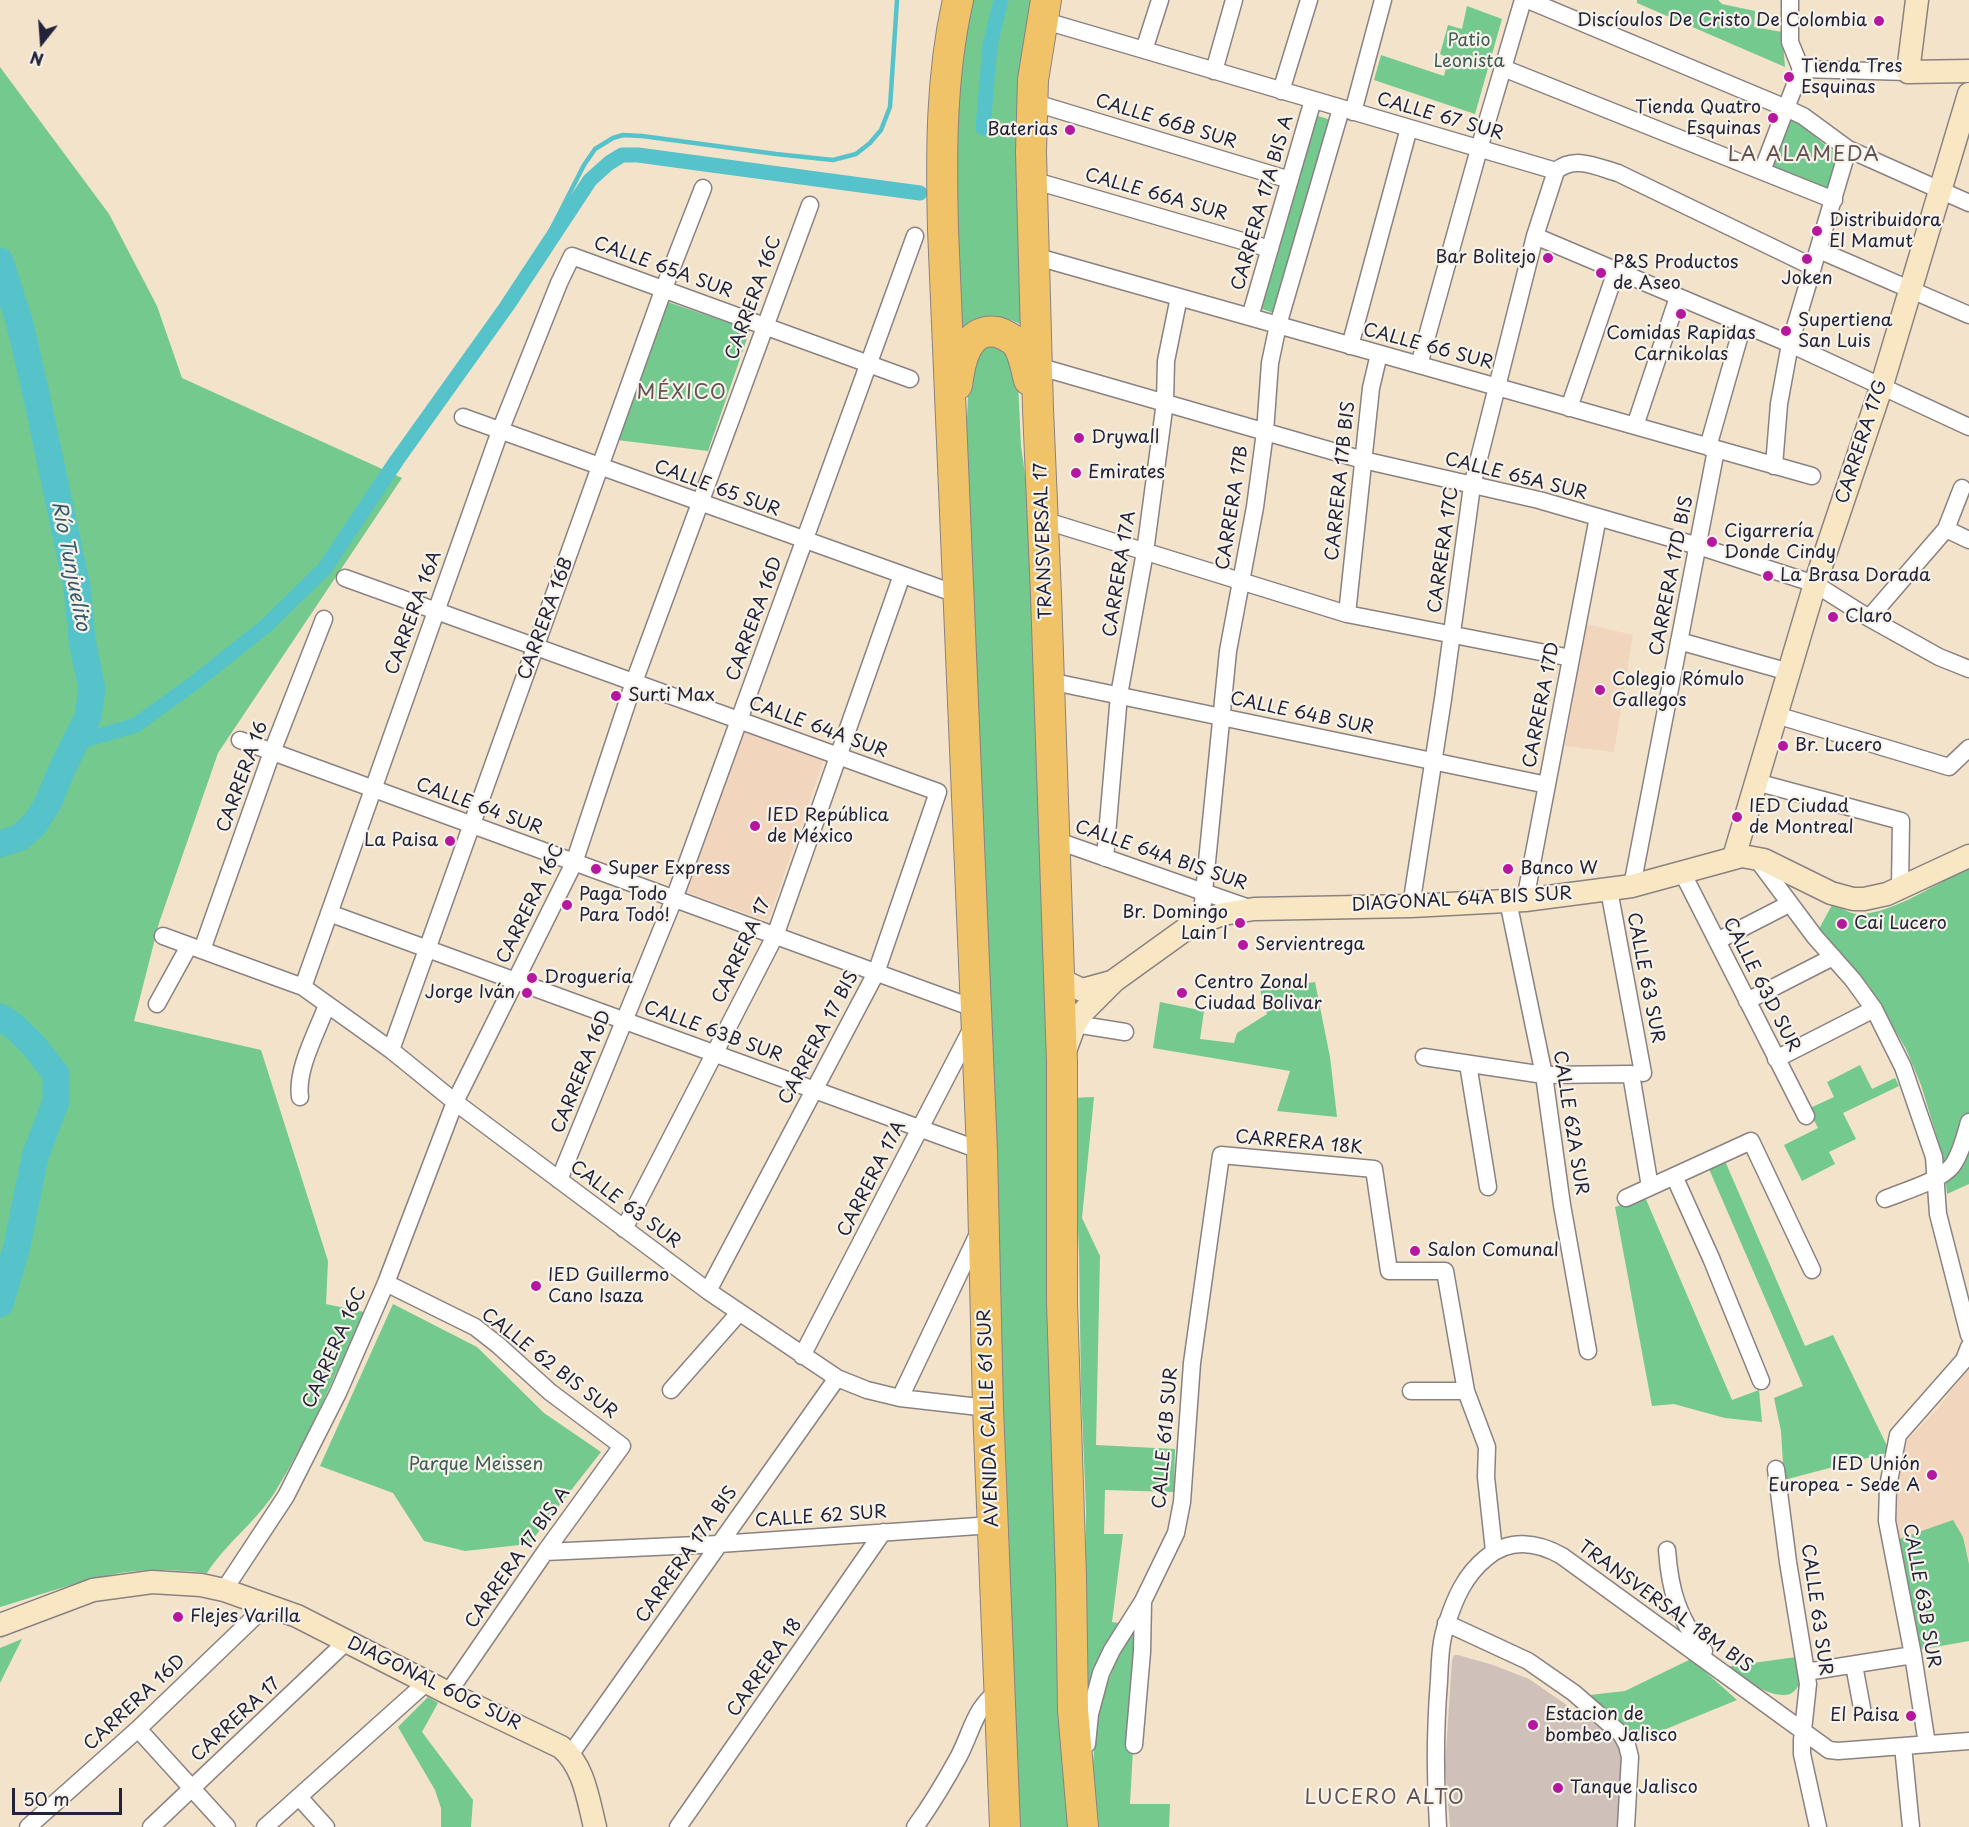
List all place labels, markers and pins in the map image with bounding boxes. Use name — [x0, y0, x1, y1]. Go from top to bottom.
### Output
place label: Discíoulos De Cristo De Colombia — [1577, 10, 1867, 32]
marker: Discíoulos De Cristo De Colombia — [1872, 14, 1886, 28]
place label: Tienda Tres Esquinas — [1801, 56, 1902, 98]
marker: Tienda Tres Esquinas — [1782, 70, 1796, 84]
place label: Tienda Quatro Esquinas — [1635, 97, 1761, 140]
marker: Tienda Quatro Esquinas — [1766, 111, 1780, 125]
place label: Baterias — [987, 119, 1058, 141]
marker: Baterias — [1063, 123, 1077, 137]
place label: Distribuidora El Mamut — [1829, 210, 1941, 252]
marker: Distribuidora El Mamut — [1810, 224, 1824, 238]
place label: Bar Bolitejo — [1435, 247, 1536, 269]
marker: Bar Bolitejo — [1541, 251, 1555, 265]
place label: P&S Productos de Aseo — [1613, 252, 1738, 294]
marker: Joken — [1800, 252, 1814, 266]
marker: P&S Productos de Aseo — [1594, 266, 1608, 280]
place label: Joken — [1781, 268, 1833, 290]
marker: Comidas Rapidas Carnikolas — [1674, 307, 1688, 321]
place label: Supertiena San Luis — [1798, 310, 1892, 352]
place label: Comidas Rapidas Carnikolas — [1606, 323, 1756, 366]
marker: Supertiena San Luis — [1779, 324, 1793, 338]
place label: Drywall — [1091, 427, 1159, 449]
marker: Drywall — [1072, 431, 1086, 445]
place label: Emirates — [1088, 462, 1165, 484]
marker: Emirates — [1069, 466, 1083, 480]
place label: Cigarrería Donde Cindy — [1724, 521, 1836, 564]
marker: Cigarrería Donde Cindy — [1705, 535, 1719, 549]
place label: La Brasa Dorada — [1780, 565, 1930, 587]
marker: La Brasa Dorada — [1761, 569, 1775, 583]
place label: Claro — [1845, 606, 1892, 628]
marker: Claro — [1826, 610, 1840, 624]
place label: Colegio Rómulo Gallegos — [1612, 669, 1744, 712]
marker: Colegio Rómulo Gallegos — [1593, 683, 1607, 697]
place label: Surti Max — [628, 685, 715, 707]
marker: Surti Max — [609, 689, 623, 703]
place label: Br. Lucero — [1795, 735, 1882, 757]
marker: Br. Lucero — [1776, 739, 1790, 753]
place label: IED Ciudad de Montreal — [1749, 796, 1853, 838]
place label: IED República de México — [767, 805, 889, 848]
marker: IED Ciudad de Montreal — [1730, 810, 1744, 824]
marker: IED República de México — [748, 819, 762, 833]
place label: La Paisa — [364, 830, 438, 852]
marker: La Paisa — [443, 834, 457, 848]
place label: Super Express — [608, 858, 730, 880]
place label: Banco W — [1520, 858, 1598, 880]
marker: Super Express — [589, 862, 603, 876]
marker: Banco W — [1501, 862, 1515, 876]
place label: Paga Todo Para Todo! — [579, 884, 670, 926]
marker: Paga Todo Para Todo! — [560, 898, 574, 912]
place label: Br. Domingo Lain I — [1122, 902, 1228, 944]
place label: Cai Lucero — [1854, 913, 1947, 935]
marker: Br. Domingo Lain I — [1233, 916, 1247, 930]
marker: Cai Lucero — [1835, 917, 1849, 931]
place label: Servientrega — [1255, 934, 1365, 956]
marker: Servientrega — [1236, 938, 1250, 952]
place label: Droguería — [544, 967, 632, 989]
marker: Droguería — [525, 971, 539, 985]
place label: Centro Zonal Ciudad Bolivar — [1194, 972, 1322, 1014]
place label: Jorge Iván — [425, 982, 515, 1004]
marker: Jorge Iván — [520, 986, 534, 1000]
marker: Centro Zonal Ciudad Bolivar — [1175, 986, 1189, 1000]
place label: Salon Comunal — [1427, 1240, 1559, 1262]
marker: Salon Comunal — [1408, 1244, 1422, 1258]
place label: IED Guillermo Cano Isaza — [548, 1265, 669, 1308]
marker: IED Guillermo Cano Isaza — [529, 1279, 543, 1293]
place label: IED Unión Europea - Sede A — [1768, 1454, 1920, 1496]
marker: IED Unión Europea - Sede A — [1925, 1468, 1939, 1482]
place label: Flejes Varilla — [190, 1606, 300, 1628]
marker: Flejes Varilla — [171, 1610, 185, 1624]
place label: Estacion de bombeo Jalisco — [1545, 1704, 1677, 1746]
place label: El Paisa — [1830, 1705, 1899, 1727]
marker: El Paisa — [1904, 1709, 1918, 1723]
marker: Estacion de bombeo Jalisco — [1526, 1718, 1540, 1732]
place label: Tanque Jalisco — [1570, 1777, 1698, 1799]
marker: Tanque Jalisco — [1551, 1781, 1565, 1795]

